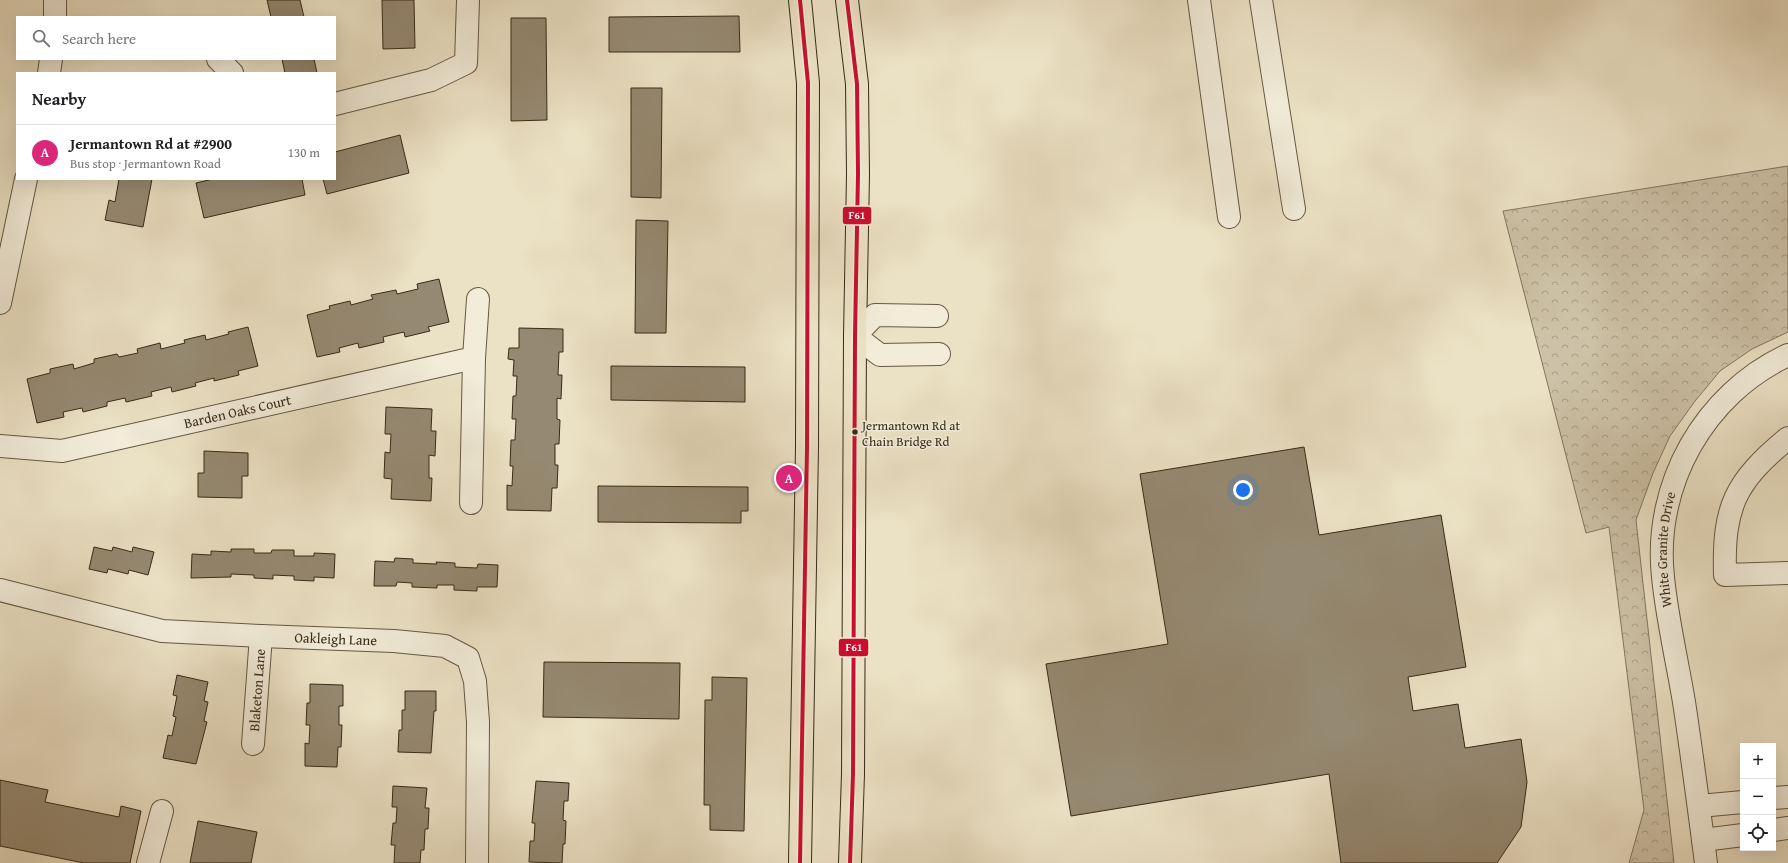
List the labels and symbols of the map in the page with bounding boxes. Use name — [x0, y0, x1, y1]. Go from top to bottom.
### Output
line badge: F61 — [842, 206, 872, 225]
text: F61 — [848, 207, 866, 223]
street label: Barden Oaks Court — [182, 390, 293, 433]
place label: Jermantown Rd at Chain Bridge Rd — [860, 416, 960, 451]
marker: Jermantown Rd at Chain Bridge Rd — [850, 427, 860, 437]
pin: A — [776, 463, 802, 493]
your location — [1233, 480, 1253, 500]
street label: White Granite Drive — [1652, 489, 1681, 609]
street label: Oakleigh Lane — [294, 627, 378, 650]
line badge: F61 — [838, 638, 869, 657]
text: F61 — [845, 639, 863, 655]
street label: Blaketon Lane — [244, 648, 270, 732]

